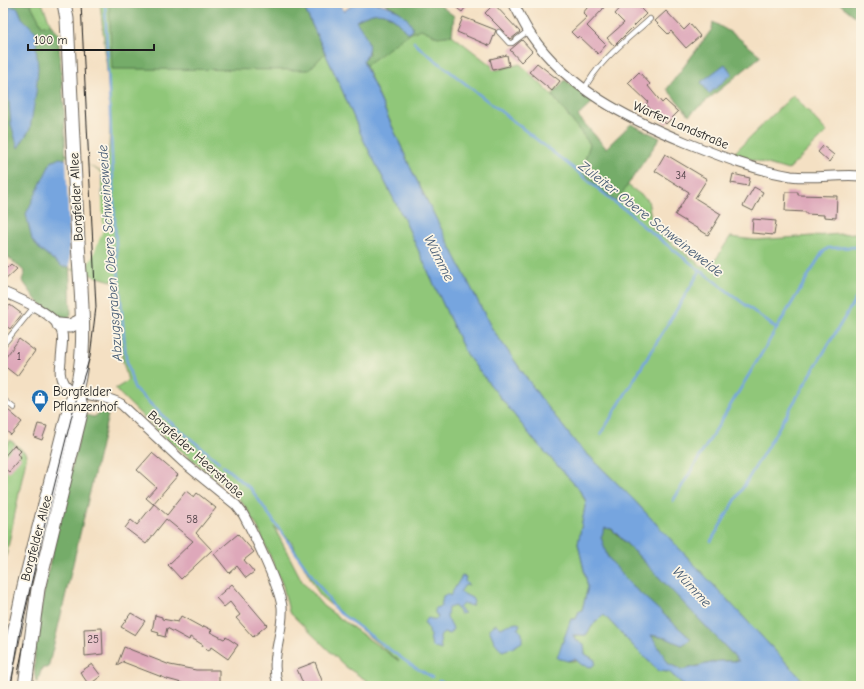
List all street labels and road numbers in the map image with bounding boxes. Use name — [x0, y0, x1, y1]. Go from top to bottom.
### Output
street label: Warfer Landstraße — [631, 98, 732, 152]
street label: Borgfelder Allee — [66, 152, 86, 242]
street label: Borgfelder Heerstraße — [145, 407, 247, 501]
street label: Borgfelder Allee — [17, 493, 55, 583]

